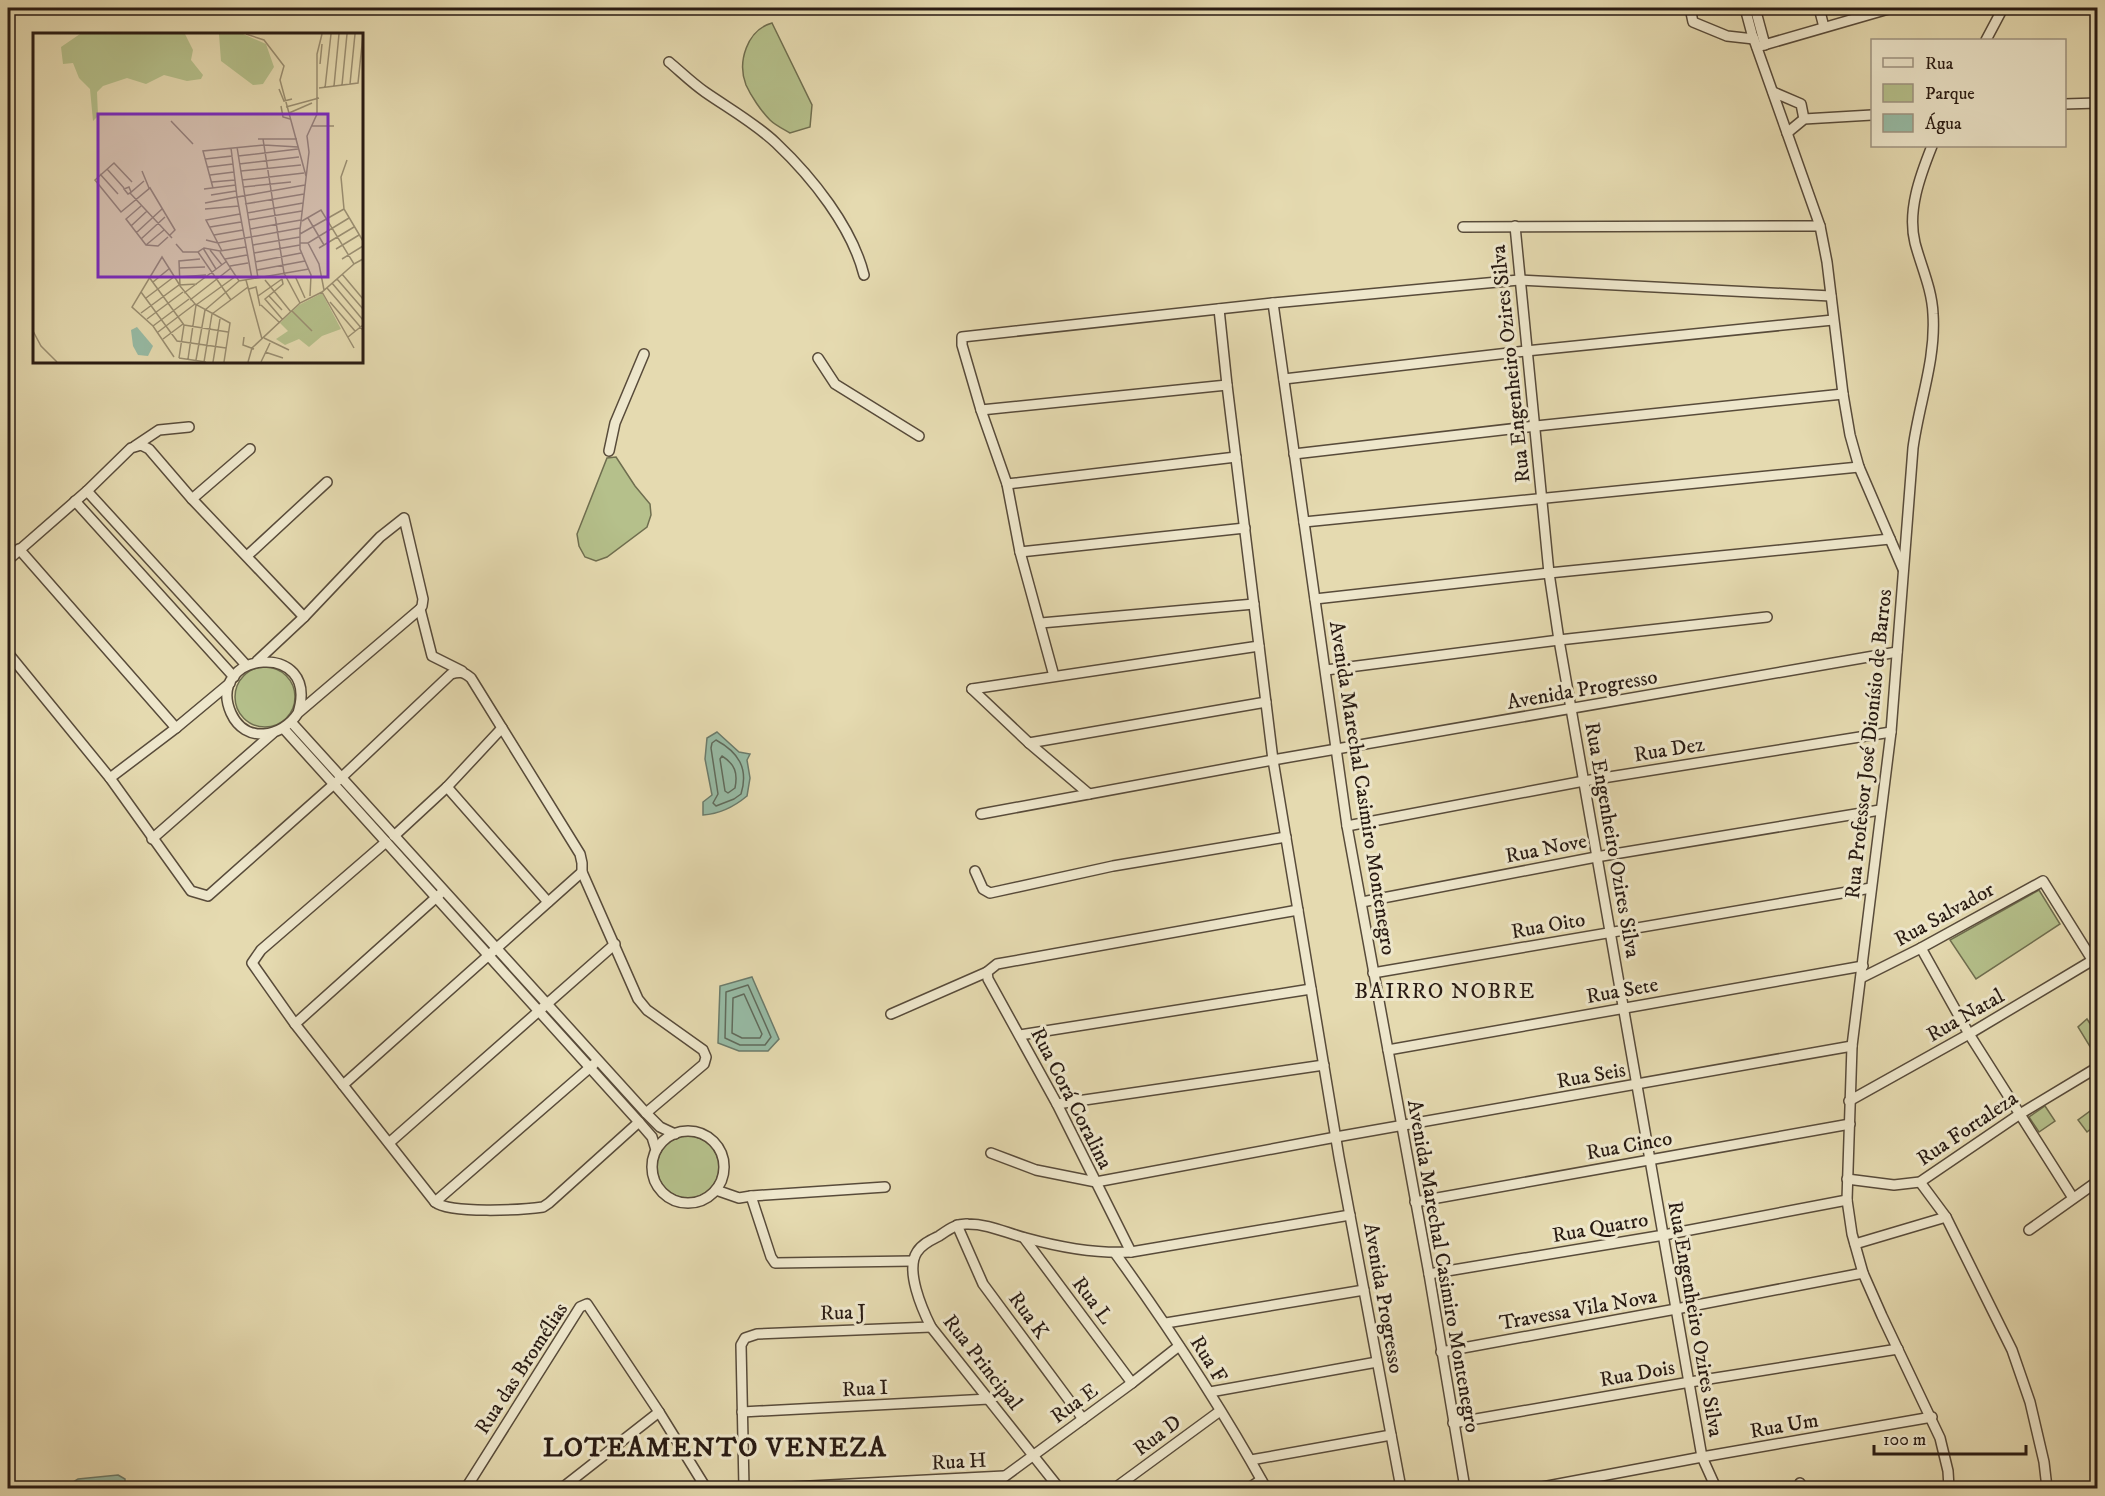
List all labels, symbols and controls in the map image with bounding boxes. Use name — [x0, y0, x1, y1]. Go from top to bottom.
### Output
inset map — [33, 33, 363, 363]
legend — [1871, 39, 2066, 147]
text: Rua — [1925, 53, 1954, 75]
text: Parque — [1925, 83, 1975, 105]
text: Água — [1925, 112, 1962, 135]
street label: Rua Engenheiro Ozires Silva — [1486, 244, 1536, 484]
street label: Rua Professor José Dionísio de Barros — [1840, 588, 1898, 900]
street label: Avenida Marechal Casimiro Montenegro — [1323, 619, 1401, 957]
street label: Avenida Progresso — [1505, 664, 1659, 716]
street label: Rua Engenheiro Ozires Silva — [1578, 720, 1646, 960]
street label: Rua Dez — [1632, 732, 1706, 768]
street label: Rua Nove — [1503, 828, 1589, 870]
street label: Rua Salvador — [1890, 877, 1999, 953]
street label: Rua Oito — [1509, 907, 1587, 945]
street label: Rua Sete — [1584, 972, 1661, 1010]
district label: BAIRRO NOBRE — [1354, 978, 1536, 1005]
street label: Rua Natal — [1922, 983, 2009, 1048]
street label: Rua Corá Coralina — [1024, 1023, 1118, 1174]
street label: Rua Seis — [1555, 1057, 1628, 1095]
street label: Rua Fortaleza — [1912, 1086, 2023, 1172]
street label: Avenida Marechal Casimiro Montenegro — [1401, 1098, 1485, 1435]
street label: Rua Cinco — [1584, 1126, 1674, 1166]
street label: Rua Engenheiro Ozires Silva — [1661, 1199, 1729, 1439]
street label: Rua Quatro — [1550, 1207, 1650, 1249]
street label: Avenida Progresso — [1357, 1221, 1409, 1375]
street label: Rua L — [1066, 1272, 1118, 1329]
street label: Travessa Vila Nova — [1498, 1283, 1659, 1337]
street label: Rua K — [1002, 1287, 1054, 1345]
street label: Rua das Bromélias — [470, 1298, 574, 1439]
street label: Rua J — [820, 1299, 866, 1327]
street label: Rua Principal — [937, 1310, 1028, 1416]
street label: Rua F — [1184, 1331, 1233, 1388]
street label: Rua Dois — [1598, 1355, 1677, 1393]
street label: Rua I — [841, 1375, 889, 1403]
street label: Rua E — [1046, 1378, 1104, 1430]
street label: Rua Um — [1748, 1407, 1821, 1445]
street label: Rua D — [1129, 1409, 1187, 1462]
scale bar — [1874, 1418, 2026, 1456]
text: 100 m — [1883, 1429, 1926, 1451]
district label: LOTEAMENTO VENEZA — [543, 1431, 887, 1465]
street label: Rua H — [931, 1448, 987, 1476]

